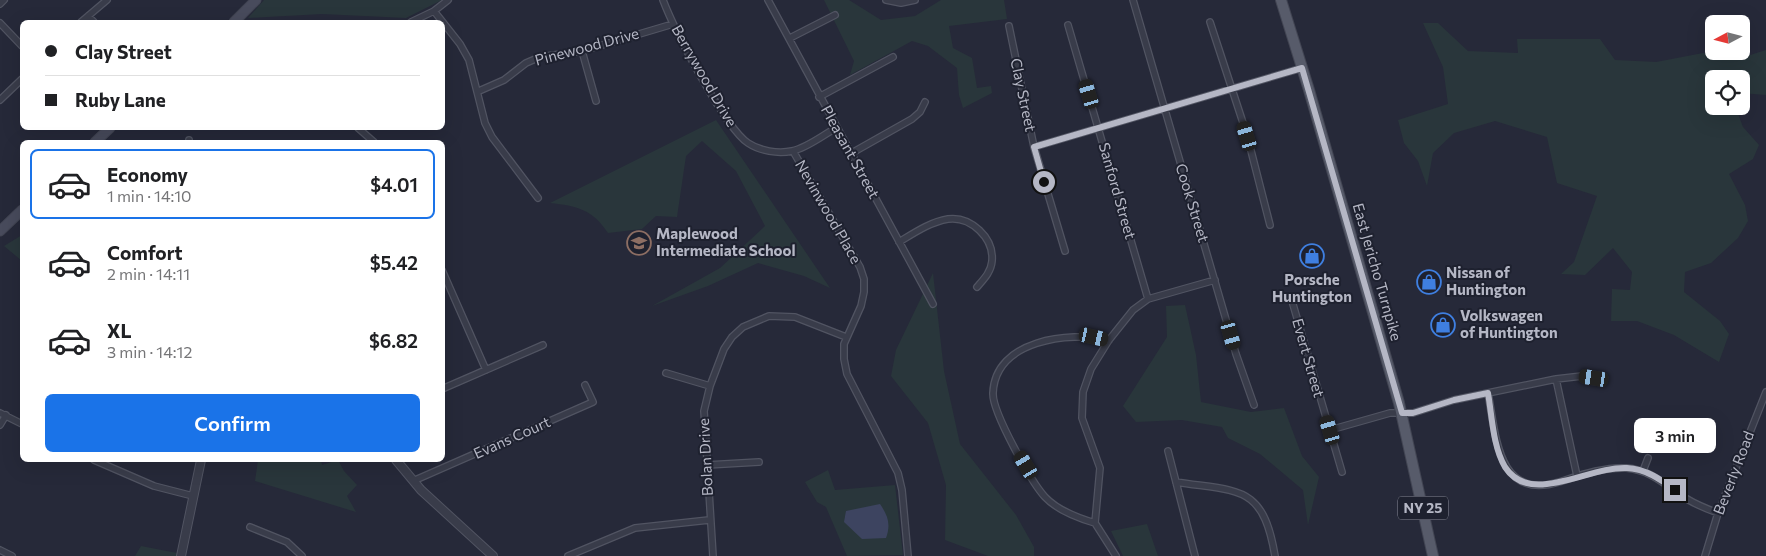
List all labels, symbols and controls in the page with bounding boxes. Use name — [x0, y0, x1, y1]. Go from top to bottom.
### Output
north arrow — [1705, 15, 1750, 60]
map controls — [1705, 15, 1750, 115]
street label: Berrywood Drive — [668, 21, 741, 130]
street label: Pinewood Drive — [533, 23, 641, 69]
text: Clay Street — [75, 40, 172, 63]
street label: Clay Street — [1007, 56, 1041, 133]
button: locate — [1705, 70, 1750, 115]
car — [1077, 77, 1100, 111]
text: Ruby Lane — [75, 88, 166, 111]
street label: Pleasant Street — [818, 102, 884, 201]
car — [1235, 119, 1258, 153]
street label: Sanford Street — [1096, 140, 1140, 241]
street label: Nevinwood Place — [792, 157, 866, 267]
street label: Cook Street — [1172, 161, 1213, 244]
icon: car — [47, 162, 92, 207]
text: Economy — [107, 163, 188, 186]
route start — [1033, 171, 1055, 193]
text: $4.01 — [370, 173, 418, 196]
text: 1 min · 14:10 — [107, 186, 192, 205]
street label: East Jericho Turnpike — [1350, 201, 1406, 343]
place label: Maplewood Intermediate School — [656, 224, 796, 259]
school or university icon: Maplewood Intermediate School — [626, 230, 652, 256]
icon: car — [47, 240, 92, 285]
text: Comfort — [107, 241, 183, 264]
shop icon: Porsche Huntington — [1299, 243, 1325, 269]
text: $5.42 — [370, 251, 418, 274]
place label: Nissan of Huntington — [1446, 263, 1526, 298]
text: 2 min · 14:11 — [107, 264, 190, 283]
shop icon: Nissan of Huntington — [1416, 269, 1442, 295]
place label: Porsche Huntington — [1272, 270, 1352, 305]
place label: Volkswagen of Huntington — [1460, 306, 1558, 341]
shop icon: Volkswagen of Huntington — [1430, 312, 1456, 338]
street label: Evert Street — [1289, 316, 1329, 399]
icon: car — [47, 318, 92, 363]
text: XL — [107, 319, 132, 342]
car — [1219, 319, 1242, 351]
car — [1077, 326, 1110, 348]
text: $6.82 — [369, 329, 418, 352]
text: 3 min · 14:12 — [107, 342, 192, 361]
car — [1578, 368, 1609, 388]
button: Confirm — [45, 394, 420, 452]
street label: Evans Court — [470, 412, 553, 462]
car — [1318, 413, 1341, 447]
street label: Bolan Drive — [694, 418, 716, 496]
callout: 3 min — [1634, 418, 1716, 452]
text: 3 min — [1655, 426, 1695, 445]
street label: Beverly Road — [1709, 428, 1757, 517]
car — [1011, 448, 1040, 482]
route end — [1664, 479, 1686, 501]
road number: NY 25 — [1398, 496, 1448, 520]

